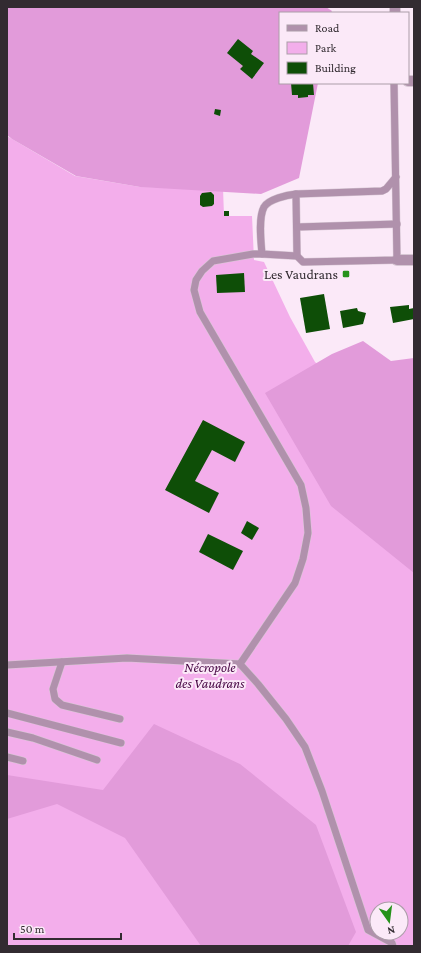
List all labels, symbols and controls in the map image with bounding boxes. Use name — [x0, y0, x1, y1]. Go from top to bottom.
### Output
legend — [279, 12, 409, 84]
text: Road — [315, 21, 340, 35]
text: Park — [315, 41, 337, 55]
text: Building — [315, 61, 356, 75]
place label: Les Vaudrans — [264, 266, 338, 282]
marker: Les Vaudrans — [341, 269, 351, 279]
park label: Nécropole des Vaudrans — [176, 659, 245, 691]
north arrow — [369, 901, 409, 941]
scale bar — [14, 915, 121, 941]
text: 50 m — [20, 922, 45, 936]
text: N — [386, 924, 397, 938]

